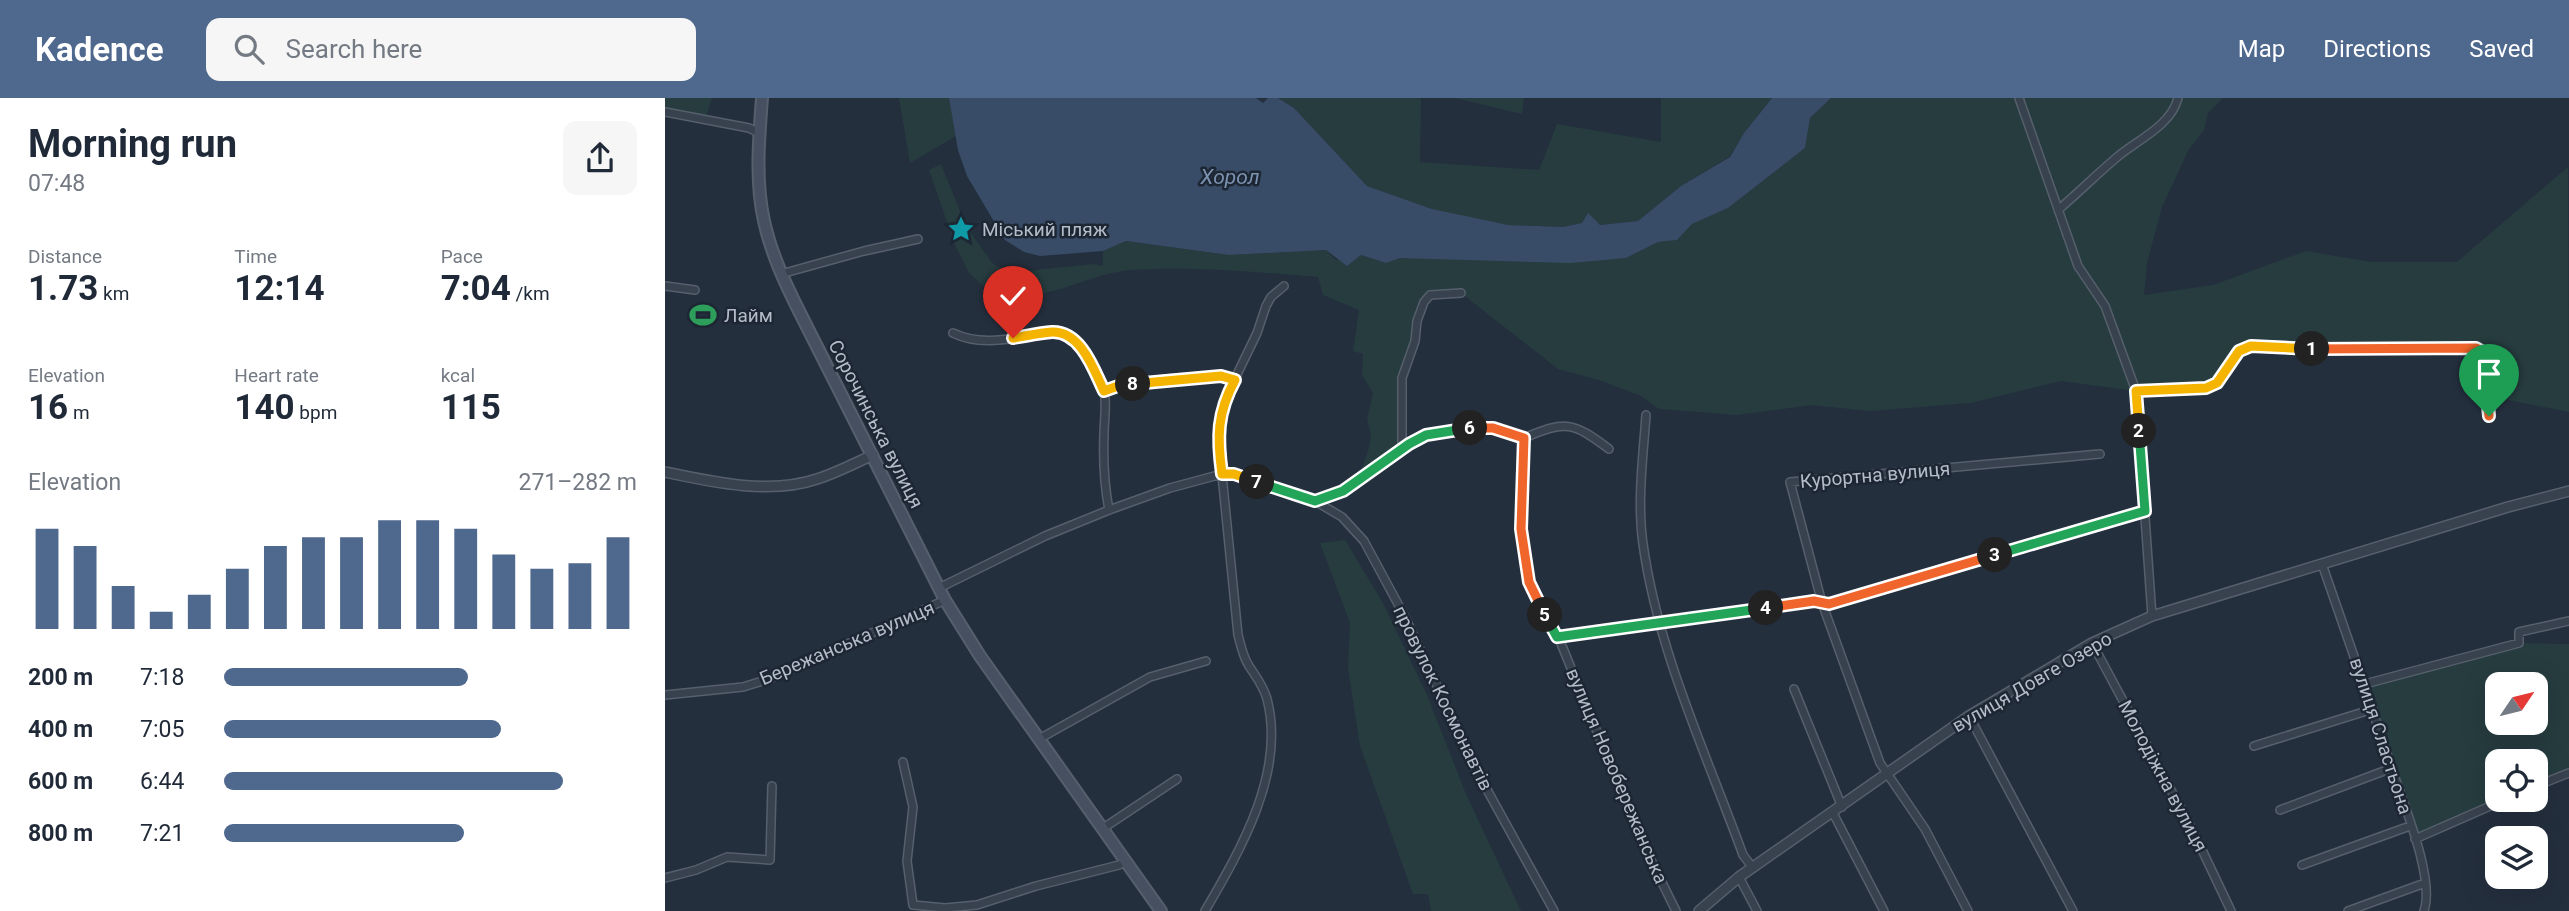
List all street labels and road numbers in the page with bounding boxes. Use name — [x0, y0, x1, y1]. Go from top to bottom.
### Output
street label: Сорочинська вулиця — [824, 336, 928, 512]
street label: Курортна вулиця — [1799, 457, 1951, 493]
street label: Бережанська вулиця — [756, 596, 938, 690]
street label: провулок Космонавтів — [1388, 602, 1498, 794]
street label: вулиця Довге Озеро — [1948, 627, 2116, 737]
street label: вулиця Сластьона — [2345, 655, 2417, 817]
street label: вулиця Новобережанська — [1561, 665, 1673, 887]
street label: Молодіжна вулиця — [2113, 696, 2213, 856]

